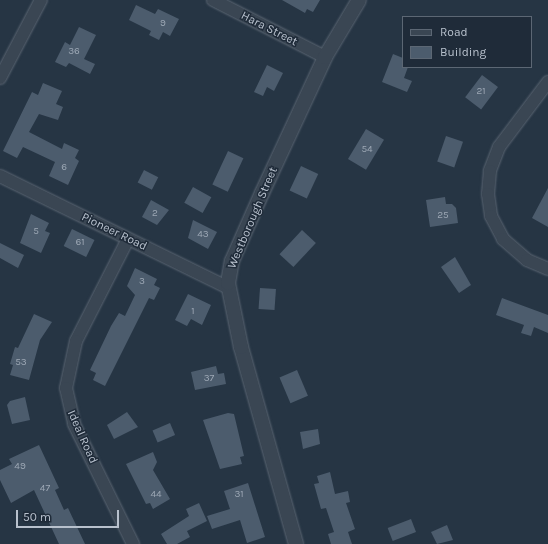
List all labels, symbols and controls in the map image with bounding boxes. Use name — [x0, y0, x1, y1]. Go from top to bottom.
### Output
street label: Hara Street — [238, 9, 300, 49]
legend — [402, 16, 532, 68]
house number: 9 — [160, 18, 166, 30]
text: Road — [440, 25, 468, 39]
text: Building — [440, 45, 486, 59]
house number: 36 — [68, 46, 80, 58]
house number: 21 — [476, 86, 486, 98]
house number: 54 — [361, 144, 373, 156]
house number: 6 — [61, 162, 67, 174]
street label: Westborough Street — [225, 165, 281, 271]
house number: 2 — [152, 208, 158, 220]
street label: Pioneer Road — [79, 210, 149, 254]
house number: 25 — [437, 210, 449, 222]
house number: 5 — [33, 226, 39, 238]
house number: 43 — [197, 229, 209, 241]
house number: 61 — [75, 237, 85, 249]
house number: 3 — [139, 276, 145, 288]
house number: 1 — [191, 306, 195, 318]
house number: 53 — [15, 357, 27, 369]
house number: 37 — [204, 373, 214, 385]
street label: Ideal Road — [64, 408, 100, 466]
house number: 49 — [14, 461, 26, 473]
house number: 47 — [40, 483, 50, 495]
house number: 44 — [150, 489, 162, 501]
house number: 31 — [234, 489, 244, 501]
scale bar — [18, 502, 121, 528]
text: 50 m — [23, 510, 51, 524]

